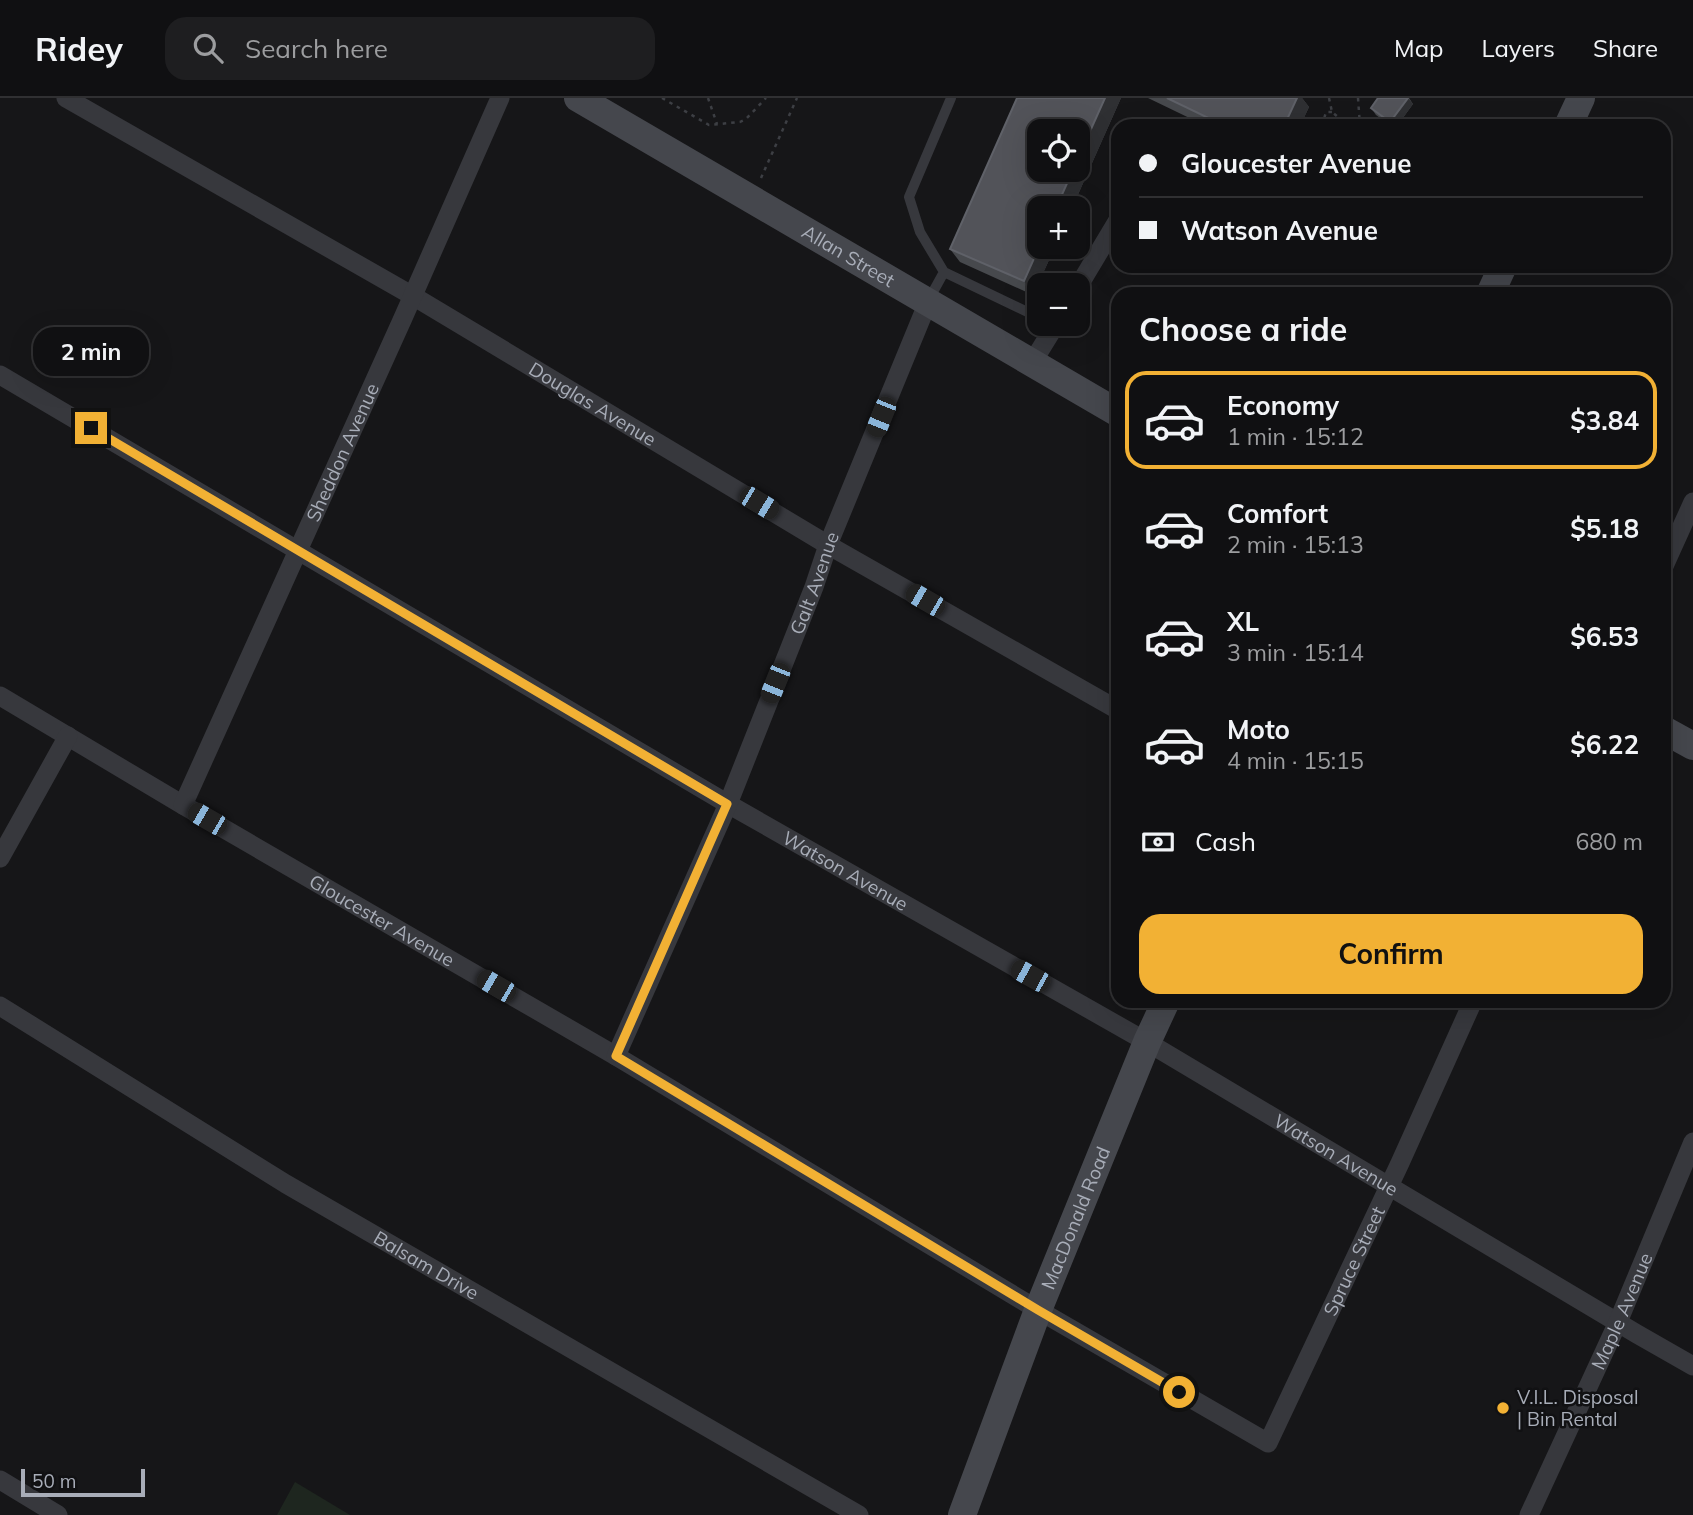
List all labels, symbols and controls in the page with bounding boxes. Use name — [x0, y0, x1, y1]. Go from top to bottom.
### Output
search box — [165, 17, 655, 80]
text: Ridey — [35, 28, 123, 69]
icon: search — [189, 29, 227, 67]
text: Search here — [245, 32, 388, 65]
text: Map — [1394, 33, 1443, 63]
text: Layers — [1481, 33, 1555, 63]
text: Share — [1593, 33, 1658, 63]
map controls — [1027, 119, 1090, 336]
button: locate — [1027, 119, 1090, 182]
text: Gloucester Avenue — [1181, 147, 1412, 180]
button: + — [1027, 196, 1090, 259]
text: Watson Avenue — [1181, 214, 1378, 247]
street label: Allan Street — [798, 219, 899, 292]
button: − — [1027, 273, 1090, 336]
text: Choose a ride — [1139, 309, 1347, 349]
callout: 2 min — [33, 327, 149, 376]
text: 2 min — [61, 337, 121, 366]
street label: Douglas Avenue — [525, 356, 661, 451]
street label: Sheddon Avenue — [301, 379, 384, 525]
icon: car — [1143, 389, 1206, 452]
text: Economy — [1227, 389, 1339, 422]
car — [864, 394, 899, 440]
text: $3.84 — [1570, 404, 1639, 437]
route end — [75, 412, 107, 444]
text: 1 min · 15:12 — [1227, 422, 1364, 451]
car — [736, 483, 783, 523]
icon: car — [1143, 497, 1206, 560]
text: Comfort — [1227, 497, 1328, 530]
text: $5.18 — [1570, 512, 1639, 545]
street label: Galt Avenue — [784, 528, 844, 638]
text: 2 min · 15:13 — [1227, 530, 1364, 559]
car — [902, 580, 949, 620]
icon: car — [1143, 605, 1206, 668]
text: XL — [1227, 605, 1259, 638]
text: $6.53 — [1570, 620, 1639, 653]
text: 3 min · 15:14 — [1227, 638, 1364, 667]
car — [758, 660, 793, 706]
icon: car — [1143, 713, 1206, 776]
text: Moto — [1227, 713, 1290, 746]
text: $6.22 — [1570, 728, 1639, 761]
text: 4 min · 15:15 — [1227, 746, 1364, 775]
car — [184, 799, 231, 839]
icon: cash — [1139, 823, 1177, 861]
street label: Watson Avenue — [778, 825, 912, 916]
text: Cash — [1195, 825, 1256, 858]
text: 680 m — [1575, 827, 1643, 856]
street label: Gloucester Avenue — [305, 869, 459, 972]
button: Confirm — [1139, 914, 1643, 994]
car — [1007, 957, 1054, 995]
car — [473, 966, 520, 1006]
street label: Watson Avenue — [1270, 1108, 1403, 1201]
street label: MacDonald Road — [1036, 1143, 1115, 1293]
street label: Spruce Street — [1318, 1202, 1390, 1320]
street label: Balsam Drive — [370, 1225, 483, 1305]
street label: Maple Avenue — [1586, 1249, 1658, 1373]
route start — [1163, 1376, 1195, 1408]
place label: V.I.L. Disposal | Bin Rental — [1517, 1385, 1638, 1431]
marker: V.I.L. Disposal | Bin Rental — [1495, 1400, 1511, 1416]
scale bar — [21, 1466, 145, 1498]
text: 50 m — [32, 1469, 76, 1493]

